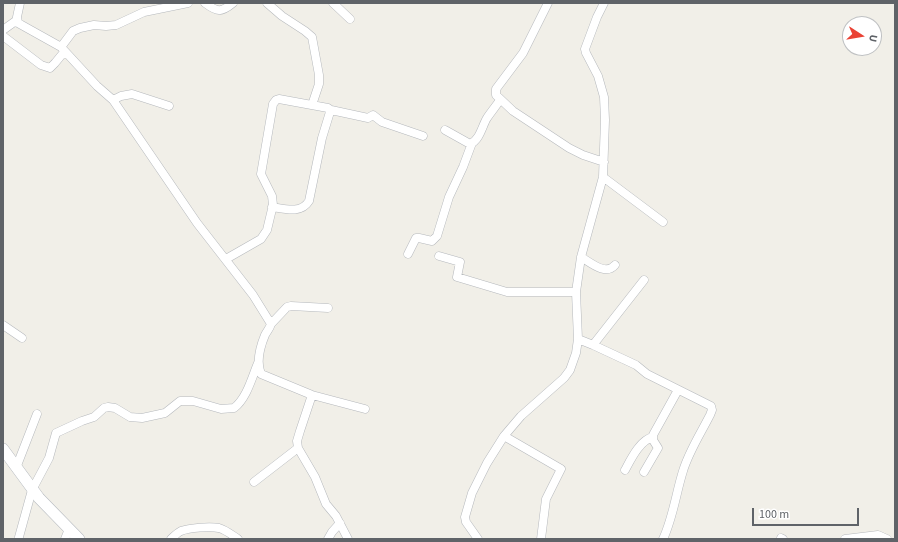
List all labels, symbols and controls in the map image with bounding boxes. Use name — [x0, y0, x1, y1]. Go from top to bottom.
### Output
north arrow — [842, 16, 882, 56]
text: U — [865, 33, 881, 44]
scale bar — [754, 500, 861, 526]
text: 100 m — [759, 506, 789, 523]

